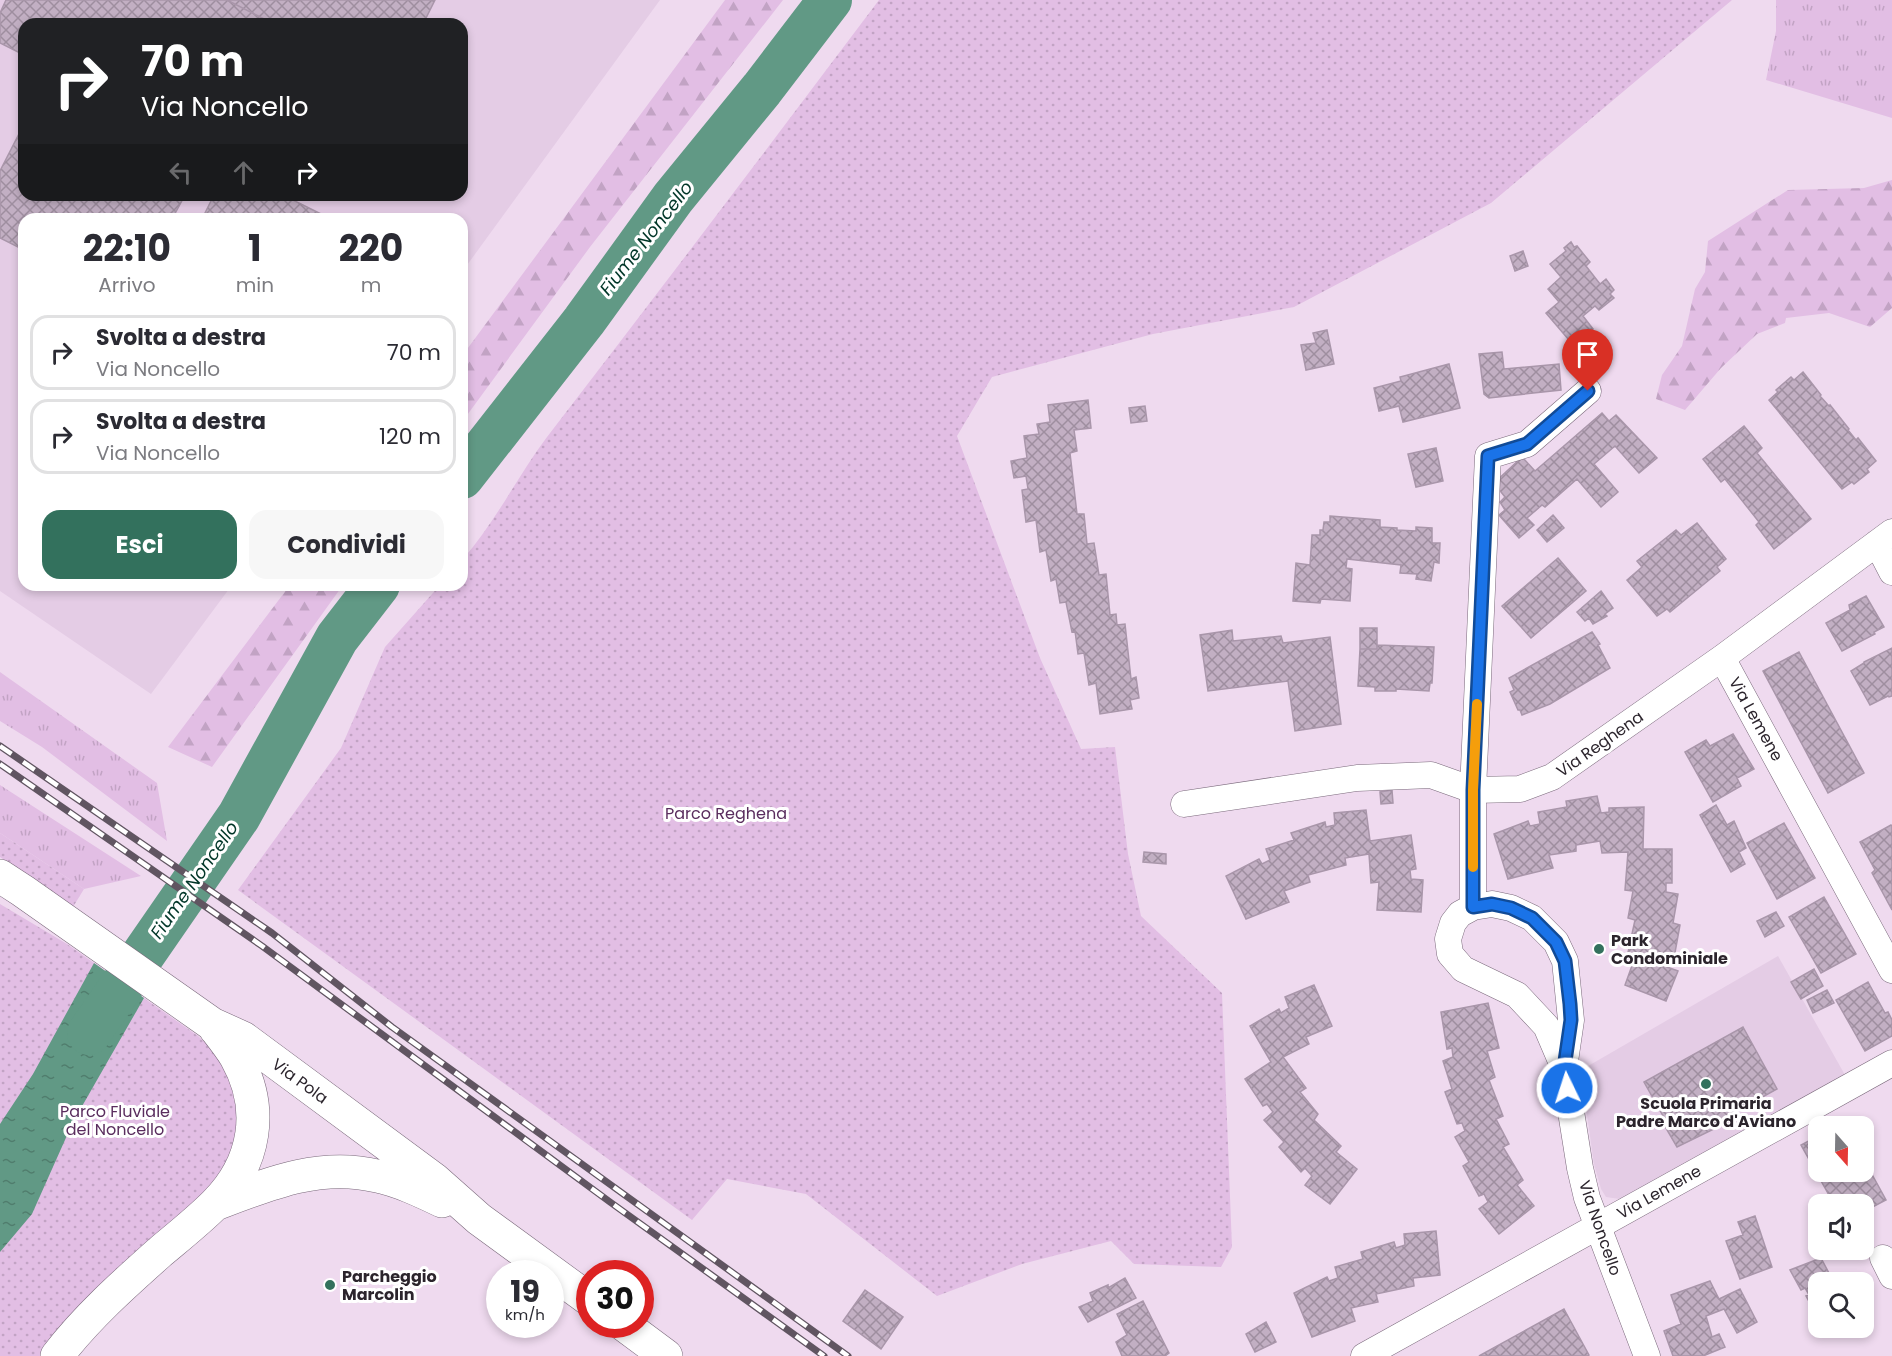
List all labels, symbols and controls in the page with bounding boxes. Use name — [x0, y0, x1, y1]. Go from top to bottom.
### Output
text: 70 m — [141, 32, 244, 91]
icon: right — [42, 42, 120, 120]
text: Via Noncello — [141, 88, 309, 125]
icon: left — [164, 156, 197, 189]
icon: ahead — [227, 156, 260, 189]
icon: right — [290, 156, 323, 189]
water label: Fiume Noncello — [594, 176, 698, 300]
text: 22:10 — [83, 223, 171, 274]
text: 1 — [248, 223, 262, 274]
text: 220 — [339, 223, 403, 274]
text: Arrivo — [98, 271, 156, 299]
text: min — [236, 271, 274, 299]
text: m — [361, 271, 381, 299]
text: Svolta a destra — [96, 322, 266, 353]
pin — [1562, 329, 1613, 391]
icon: right — [45, 336, 78, 369]
text: 70 m — [387, 337, 441, 368]
icon: arrive — [1571, 338, 1604, 371]
text: Via Noncello — [96, 355, 220, 383]
text: Svolta a destra — [96, 406, 266, 437]
icon: right — [45, 420, 78, 453]
text: 120 m — [379, 421, 441, 452]
text: Via Noncello — [96, 439, 220, 467]
button: Esci — [42, 510, 237, 579]
button: Condividi — [249, 510, 444, 579]
street label: Via Lemene — [1723, 673, 1789, 765]
street label: Via Reghena — [1552, 705, 1648, 783]
park label: Parco Reghena — [665, 802, 787, 825]
water label: Fiume Noncello — [144, 816, 244, 944]
place label: Park Condominiale — [1611, 929, 1728, 970]
marker: Park Condominiale — [1592, 942, 1606, 956]
street label: Via Pola — [267, 1053, 333, 1109]
position arrow — [1535, 1056, 1599, 1120]
marker: Scuola Primaria Padre Marco d'Aviano — [1699, 1077, 1713, 1091]
place label: Scuola Primaria Padre Marco d'Aviano — [1616, 1092, 1796, 1133]
park label: Parco Fluviale del Noncello — [60, 1100, 170, 1141]
north arrow — [1808, 1116, 1874, 1182]
map controls — [1808, 1116, 1874, 1338]
street label: Via Lemene — [1613, 1159, 1705, 1225]
street label: Via Noncello — [1573, 1177, 1627, 1279]
button: sound — [1808, 1194, 1874, 1260]
speed limit sign: 30 — [576, 1260, 654, 1338]
place label: Parcheggio Marcolin — [342, 1265, 437, 1306]
text: 19 — [510, 1270, 540, 1313]
button: search — [1808, 1272, 1874, 1338]
marker: Parcheggio Marcolin — [323, 1278, 337, 1292]
text: km/h — [505, 1304, 545, 1325]

